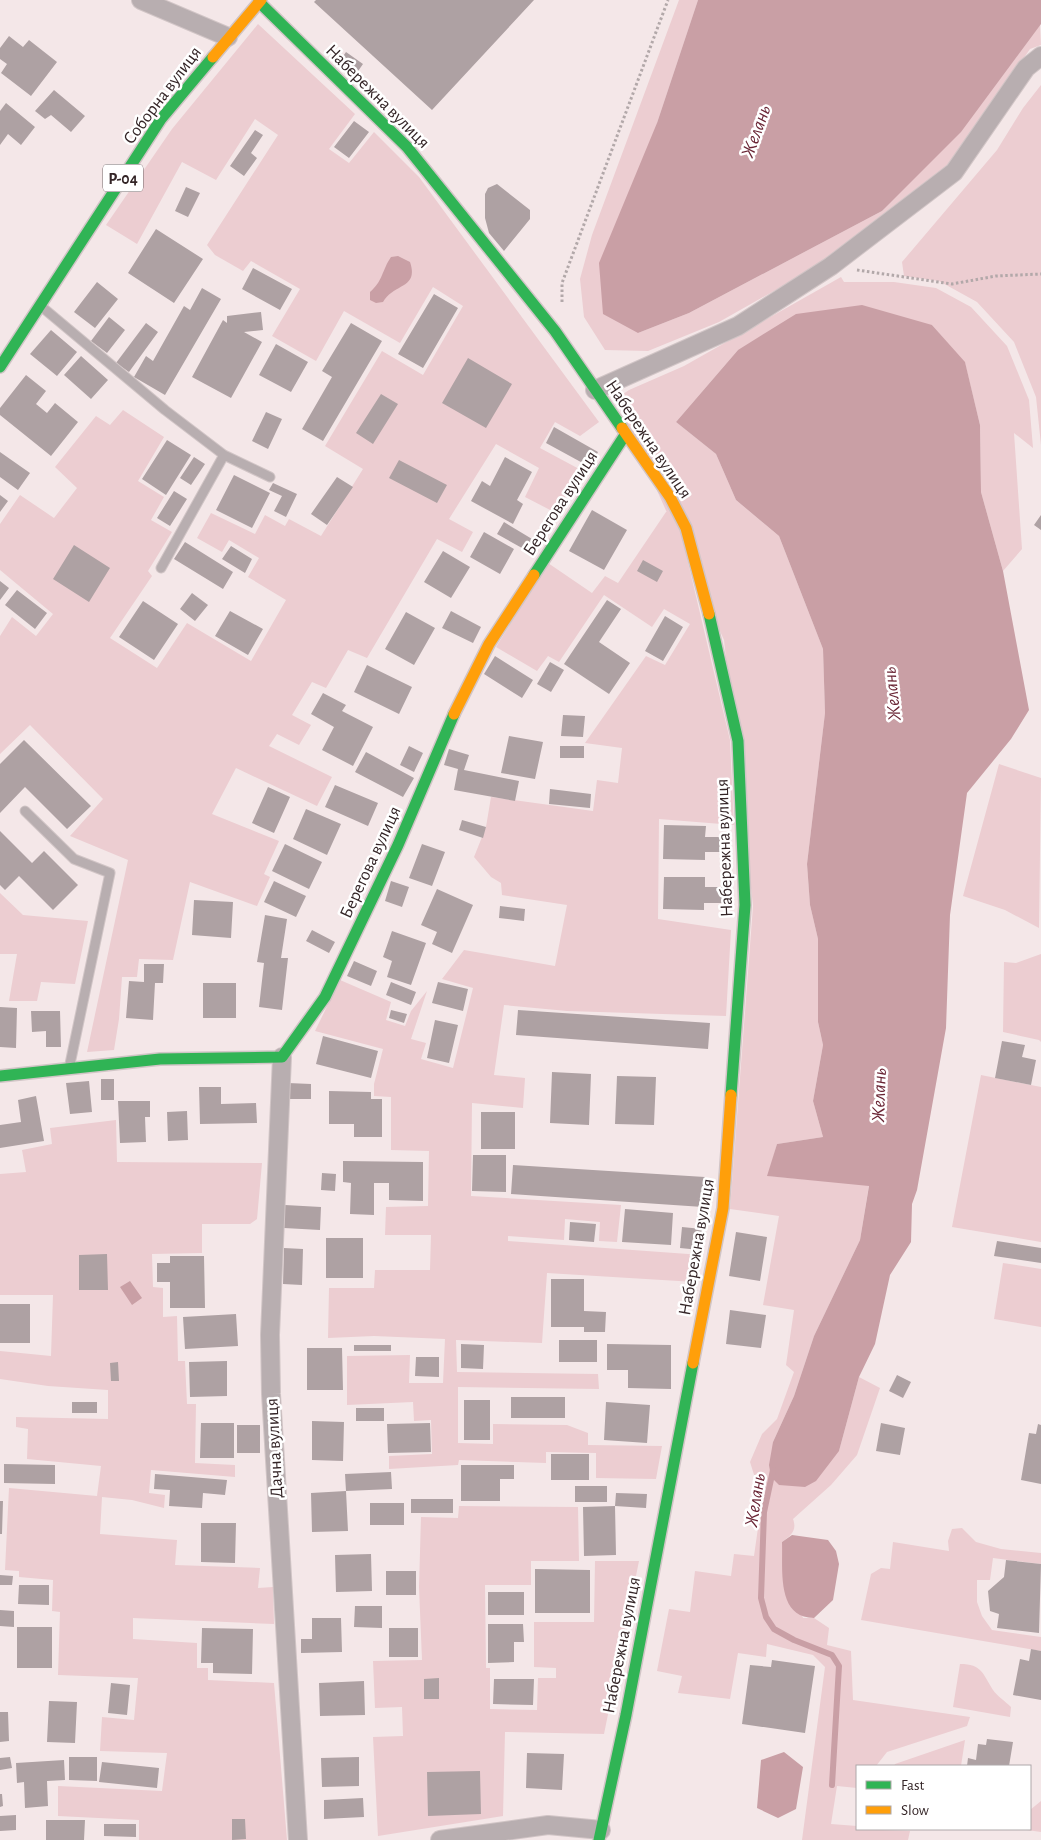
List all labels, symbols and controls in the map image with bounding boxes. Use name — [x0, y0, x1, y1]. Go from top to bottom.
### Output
street label: Набережна вулиця — [322, 41, 433, 152]
street label: Соборна вулиця — [120, 43, 205, 148]
water label: Желань — [738, 102, 775, 160]
road number: Р-04 — [103, 164, 143, 192]
street label: Набережна вулиця — [602, 376, 695, 502]
street label: Берегова вулиця — [520, 448, 601, 559]
water label: Желань — [880, 665, 905, 722]
street label: Набережна вулиця — [713, 778, 736, 918]
street label: Берегова вулиця — [337, 804, 405, 921]
water label: Желань — [869, 1067, 890, 1123]
street label: Набережна вулиця — [675, 1177, 718, 1317]
street label: Дачна вулиця — [263, 1398, 287, 1498]
water label: Желань — [742, 1471, 769, 1529]
street label: Набережна вулиця — [599, 1575, 644, 1715]
legend — [856, 1765, 1031, 1830]
text: Fast — [901, 1778, 925, 1793]
text: Slow — [901, 1803, 929, 1818]

